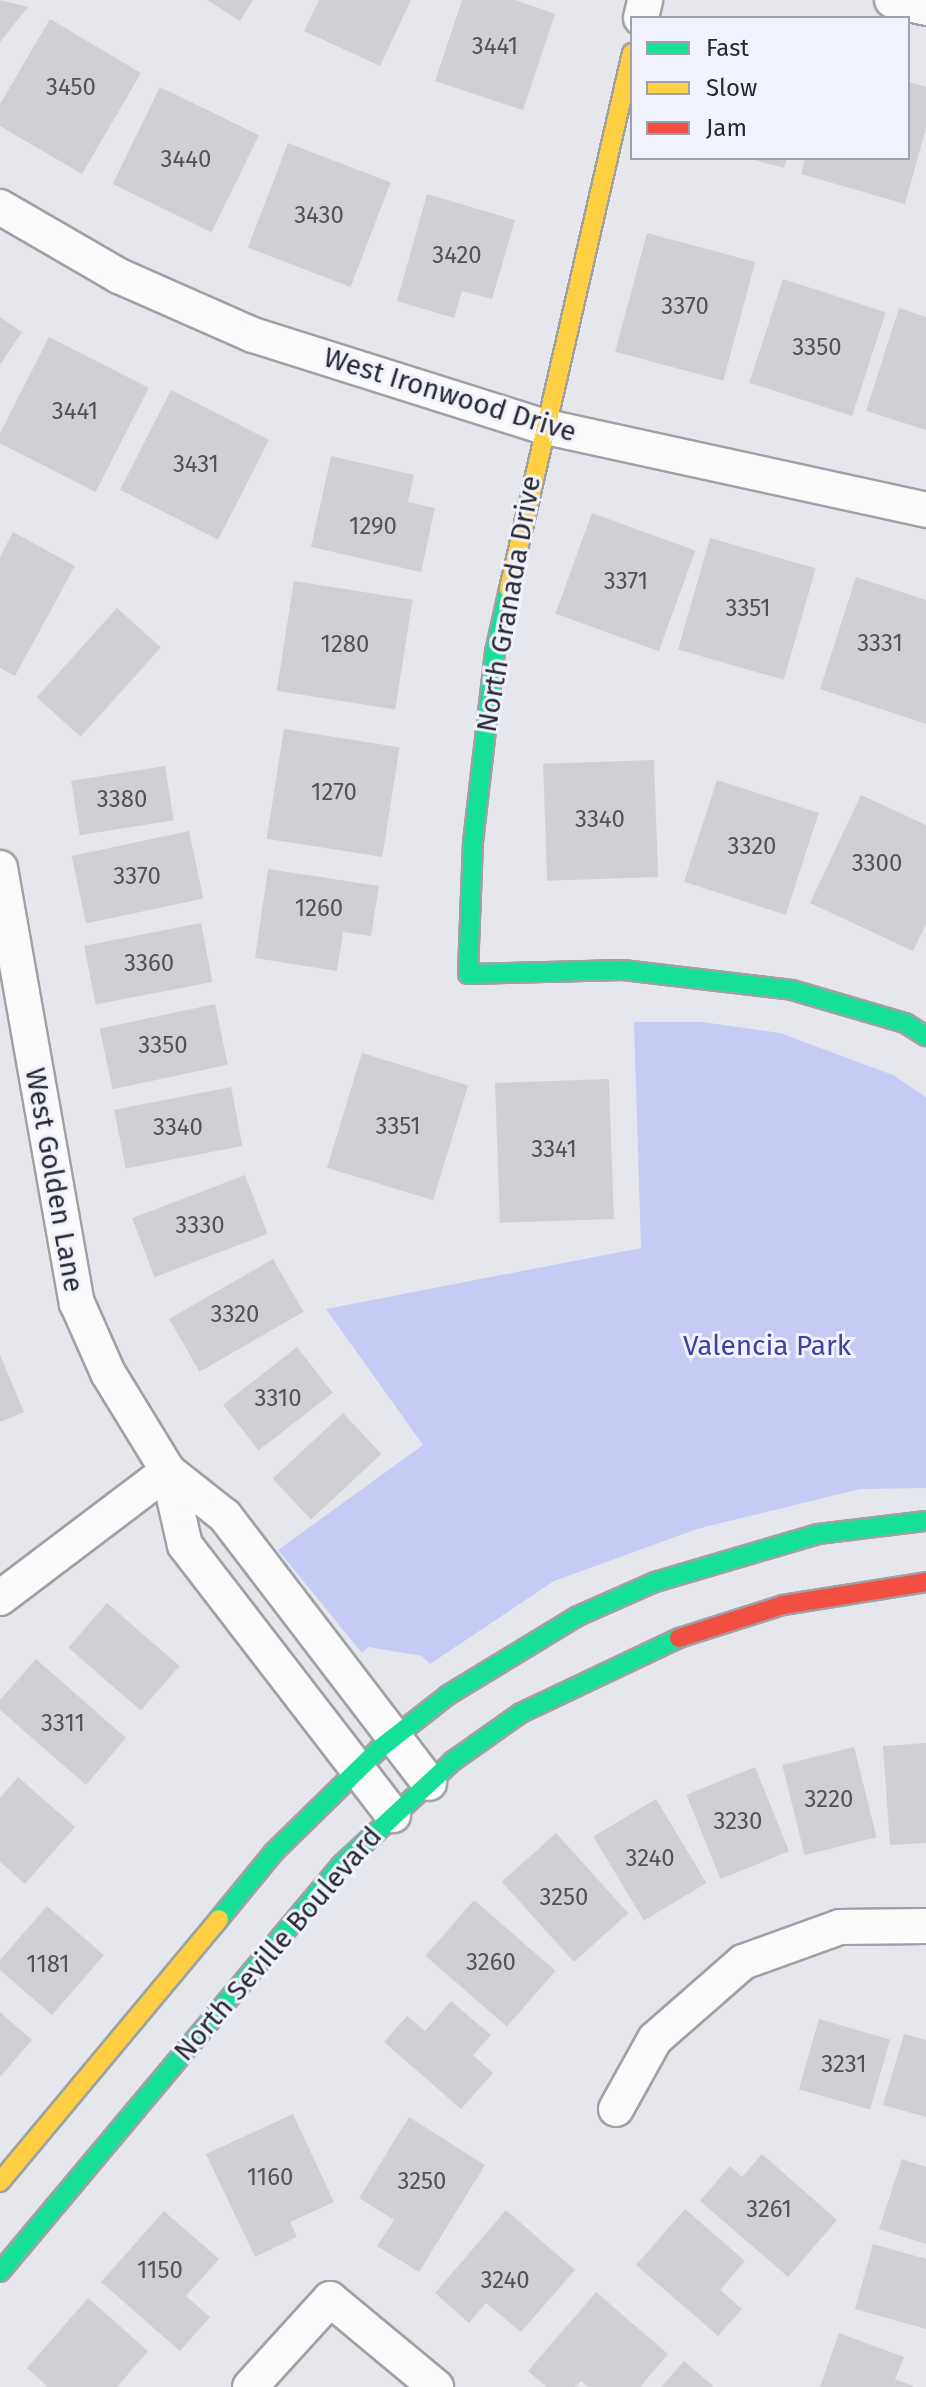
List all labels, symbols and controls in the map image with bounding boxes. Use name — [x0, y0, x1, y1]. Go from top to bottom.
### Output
legend — [630, 16, 910, 160]
house number: 3441 — [472, 33, 518, 61]
text: Fast — [706, 34, 749, 62]
house number: 3450 — [46, 74, 96, 102]
text: Slow — [706, 74, 757, 102]
text: Jam — [706, 114, 747, 142]
house number: 3440 — [161, 146, 211, 174]
house number: 3430 — [294, 202, 344, 230]
house number: 3420 — [432, 242, 482, 270]
house number: 3370 — [661, 293, 709, 321]
house number: 3350 — [792, 334, 842, 362]
street label: West Ironwood Drive — [320, 341, 580, 449]
house number: 3441 — [52, 398, 98, 426]
house number: 3431 — [173, 451, 219, 479]
street label: North Granada Drive — [470, 473, 548, 735]
house number: 1290 — [349, 513, 397, 541]
house number: 3371 — [604, 568, 648, 596]
house number: 3351 — [725, 595, 771, 623]
house number: 3331 — [857, 630, 903, 658]
house number: 1280 — [321, 631, 369, 659]
house number: 1270 — [311, 779, 357, 807]
house number: 3380 — [97, 786, 147, 814]
house number: 3340 — [575, 806, 625, 834]
house number: 3320 — [728, 833, 776, 861]
house number: 3300 — [852, 850, 902, 878]
house number: 3370 — [113, 863, 161, 891]
house number: 1260 — [295, 895, 343, 923]
house number: 3360 — [124, 950, 174, 978]
house number: 3350 — [138, 1032, 188, 1060]
street label: West Golden Lane — [18, 1065, 90, 1295]
house number: 3351 — [375, 1113, 421, 1141]
house number: 3340 — [153, 1114, 203, 1142]
house number: 3341 — [531, 1136, 577, 1164]
house number: 3330 — [175, 1212, 225, 1240]
house number: 3320 — [211, 1301, 259, 1329]
park label: Valencia Park — [683, 1329, 851, 1363]
house number: 3310 — [254, 1385, 302, 1413]
house number: 3311 — [41, 1710, 85, 1738]
house number: 3220 — [805, 1786, 853, 1814]
house number: 3230 — [714, 1808, 762, 1836]
street label: North Seville Boulevard — [167, 1820, 389, 2068]
house number: 3240 — [625, 1845, 675, 1873]
house number: 3250 — [539, 1884, 589, 1912]
house number: 3260 — [466, 1949, 516, 1977]
house number: 1181 — [26, 1951, 70, 1979]
house number: 3231 — [821, 2051, 867, 2079]
house number: 1160 — [247, 2164, 293, 2192]
house number: 3250 — [397, 2168, 447, 2196]
house number: 3261 — [746, 2196, 792, 2224]
house number: 1150 — [137, 2257, 183, 2285]
house number: 3240 — [480, 2267, 530, 2295]

